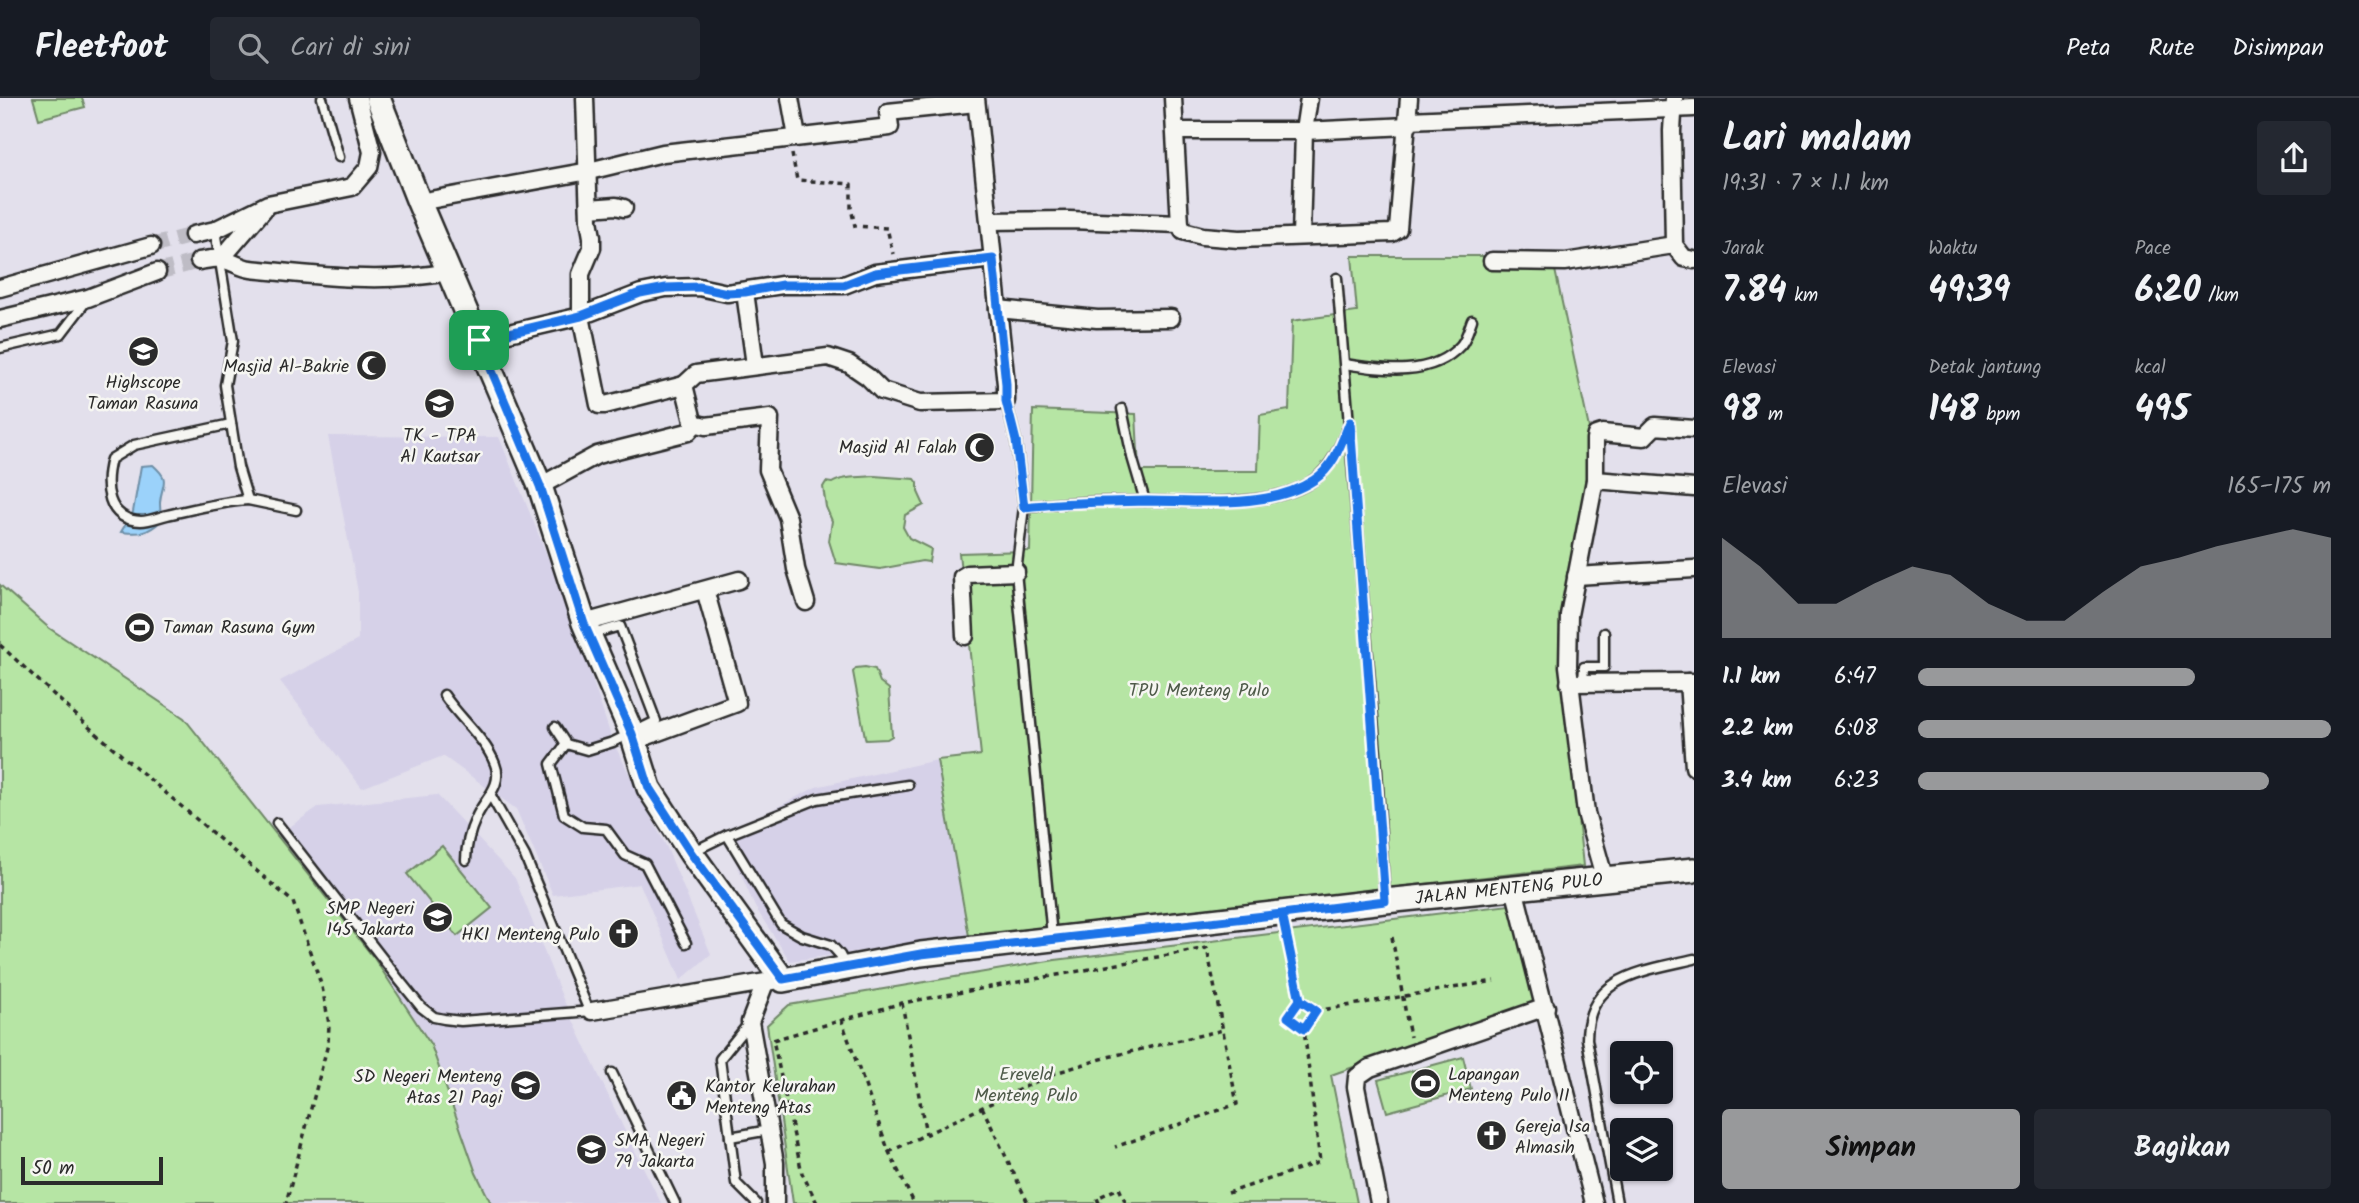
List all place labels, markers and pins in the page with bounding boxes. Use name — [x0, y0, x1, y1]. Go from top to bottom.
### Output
pin — [449, 310, 509, 370]
school or university icon: Highscope Taman Rasuna — [126, 334, 160, 368]
mosque icon: Masjid Al-Bakrie — [355, 349, 389, 383]
place label: Masjid Al-Bakrie — [223, 353, 349, 382]
place label: Highscope Taman Rasuna — [88, 369, 198, 419]
school or university icon: TK - TPA Al Kautsar — [423, 387, 457, 421]
place label: TK - TPA Al Kautsar — [400, 422, 481, 472]
mosque icon: Masjid Al Falah — [963, 430, 997, 464]
place label: Masjid Al Falah — [839, 434, 957, 463]
sports icon: Taman Rasuna Gym — [123, 610, 157, 644]
place label: Taman Rasuna Gym — [163, 614, 315, 643]
place label: SMP Negeri 145 Jakarta — [326, 895, 415, 945]
school or university icon: SMP Negeri 145 Jakarta — [420, 901, 454, 935]
church icon: HKI Menteng Pulo — [606, 917, 640, 951]
place label: HKI Menteng Pulo — [461, 921, 600, 950]
place label: Lapangan Menteng Pulo II — [1448, 1061, 1570, 1111]
place label: SD Negeri Menteng Atas 21 Pagi — [354, 1063, 503, 1113]
sports icon: Lapangan Menteng Pulo II — [1408, 1067, 1442, 1101]
school or university icon: SD Negeri Menteng Atas 21 Pagi — [508, 1069, 542, 1103]
place label: Kantor Kelurahan Menteng Atas — [705, 1073, 836, 1123]
public building icon: Kantor Kelurahan Menteng Atas — [665, 1079, 699, 1113]
place label: Gereja Isa Almasih — [1515, 1113, 1590, 1163]
church icon: Gereja Isa Almasih — [1475, 1119, 1509, 1153]
place label: SMA Negeri 79 Jakarta — [615, 1127, 705, 1177]
school or university icon: SMA Negeri 79 Jakarta — [575, 1133, 609, 1167]

